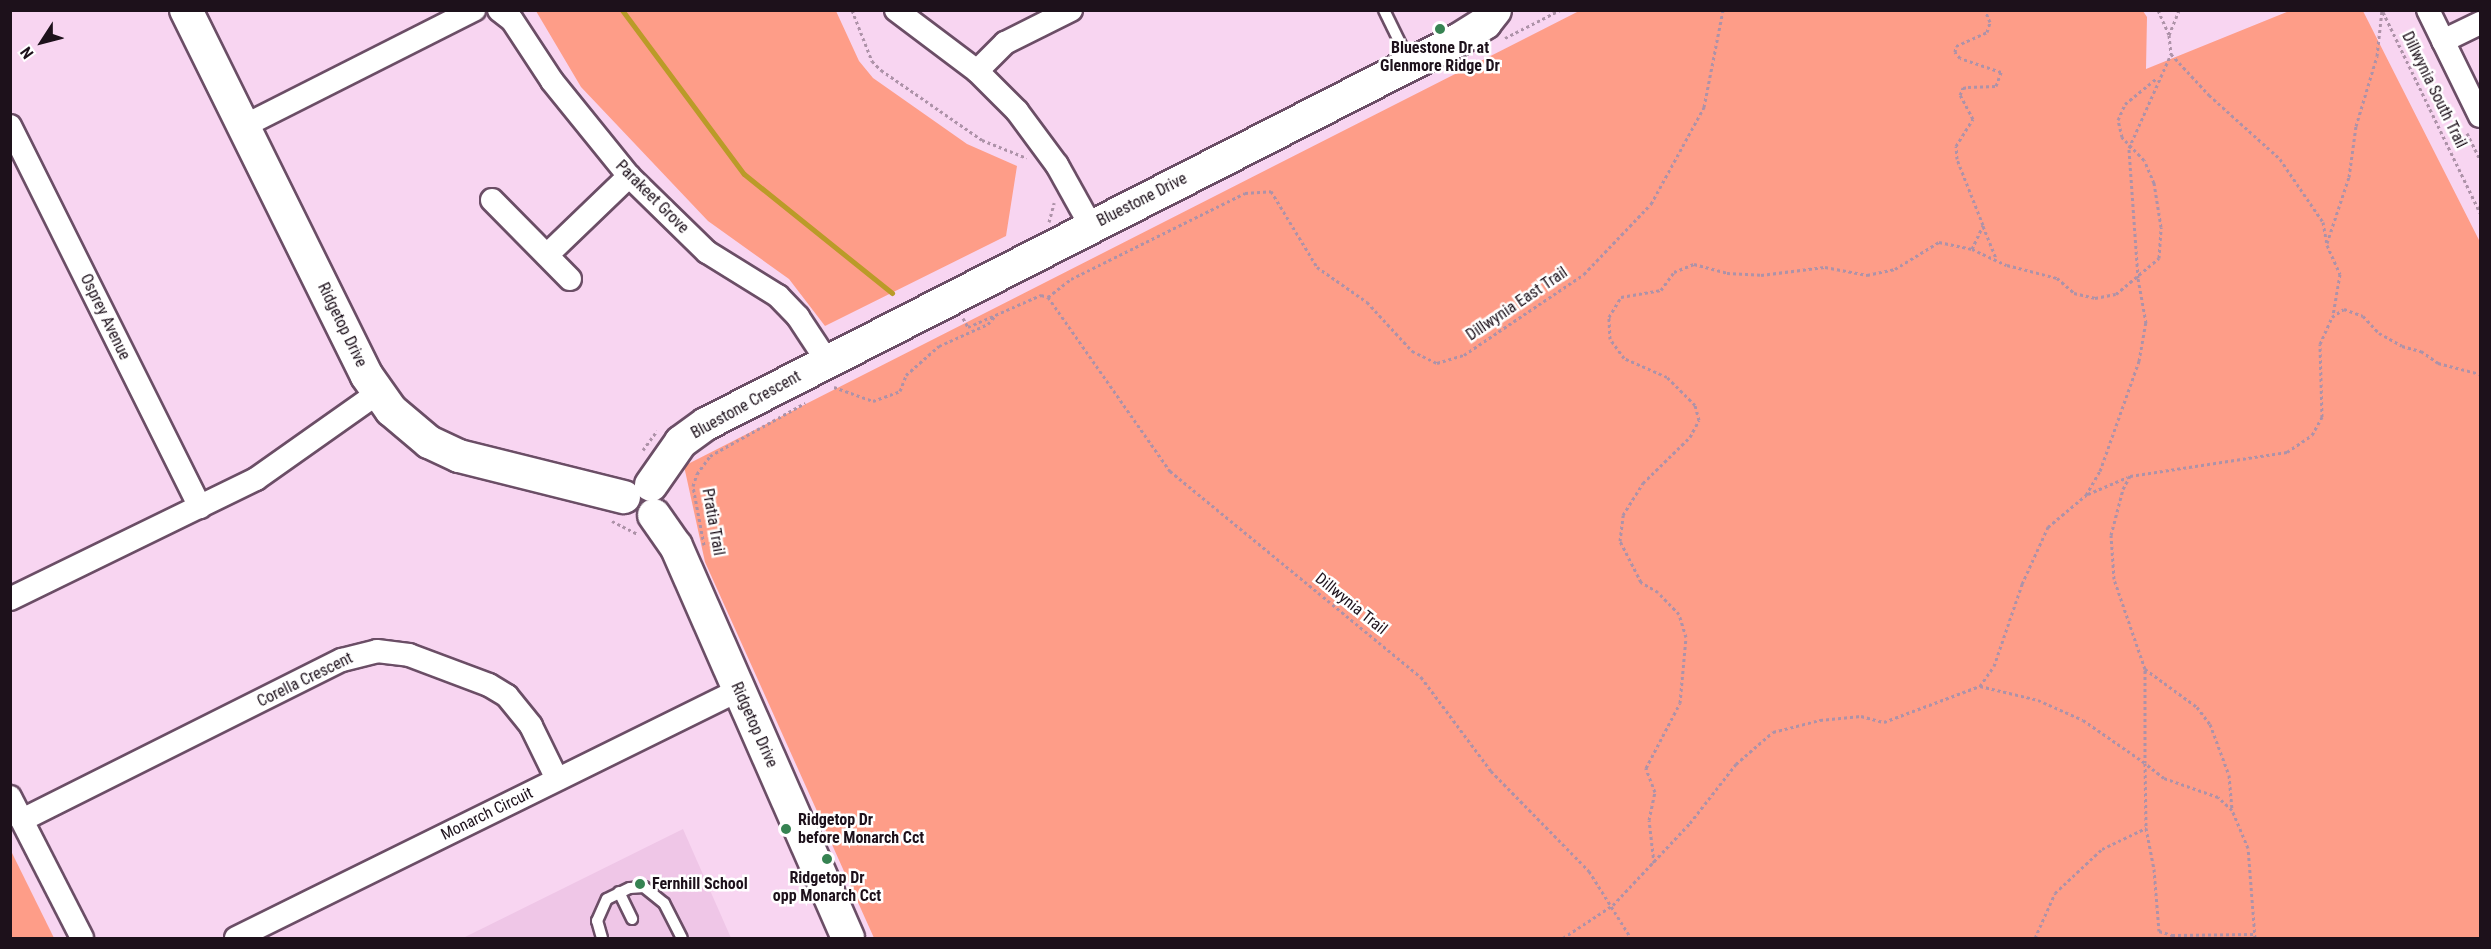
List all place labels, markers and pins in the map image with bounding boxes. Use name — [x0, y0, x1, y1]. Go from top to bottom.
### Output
marker: Bluestone Dr at Glenmore Ridge Dr — [1433, 22, 1447, 36]
place label: Bluestone Dr at Glenmore Ridge Dr — [1380, 38, 1500, 76]
place label: Ridgetop Dr before Monarch Cct — [798, 810, 924, 848]
marker: Ridgetop Dr before Monarch Cct — [779, 822, 793, 836]
marker: Ridgetop Dr opp Monarch Cct — [820, 852, 834, 866]
place label: Ridgetop Dr opp Monarch Cct — [773, 868, 881, 906]
place label: Fernhill School — [652, 874, 748, 894]
marker: Fernhill School — [633, 877, 647, 891]

